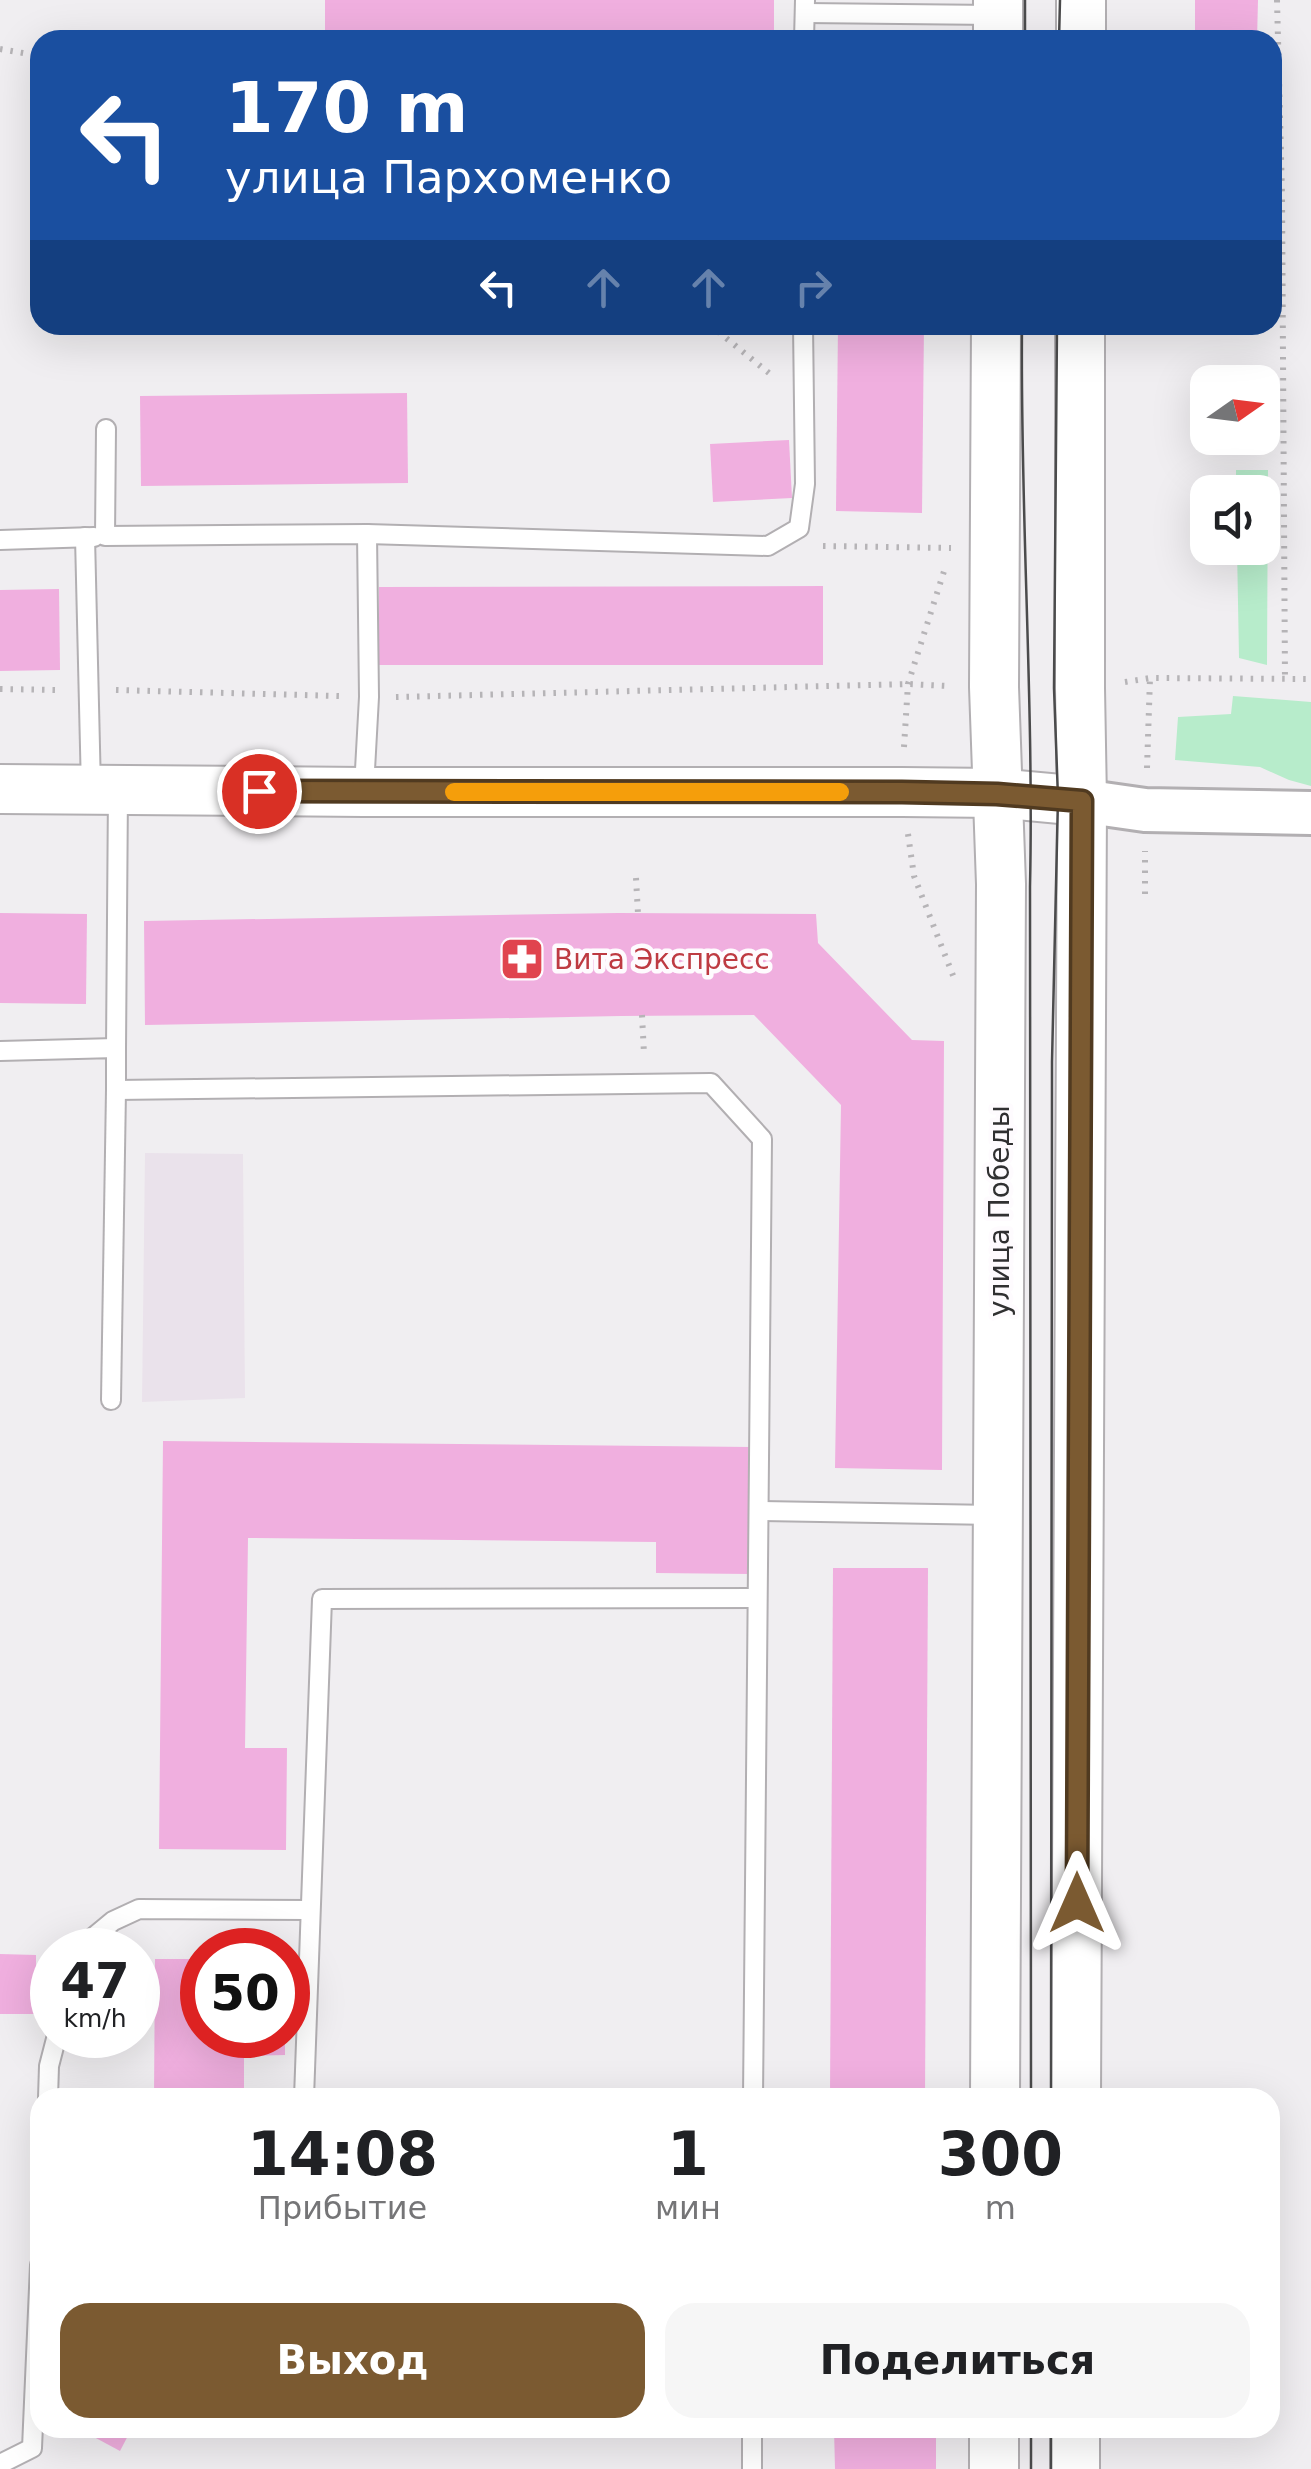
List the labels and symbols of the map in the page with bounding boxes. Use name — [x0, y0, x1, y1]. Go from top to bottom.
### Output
north arrow — [1190, 365, 1280, 455]
pin — [217, 749, 302, 834]
pharmacy icon: Вита Экспресс — [499, 936, 545, 982]
place label: Вита Экспресс — [554, 943, 770, 976]
street label: улица Победы — [983, 1105, 1016, 1317]
position arrow — [1025, 1851, 1129, 1955]
speed limit sign: 50 — [180, 1928, 310, 2058]

